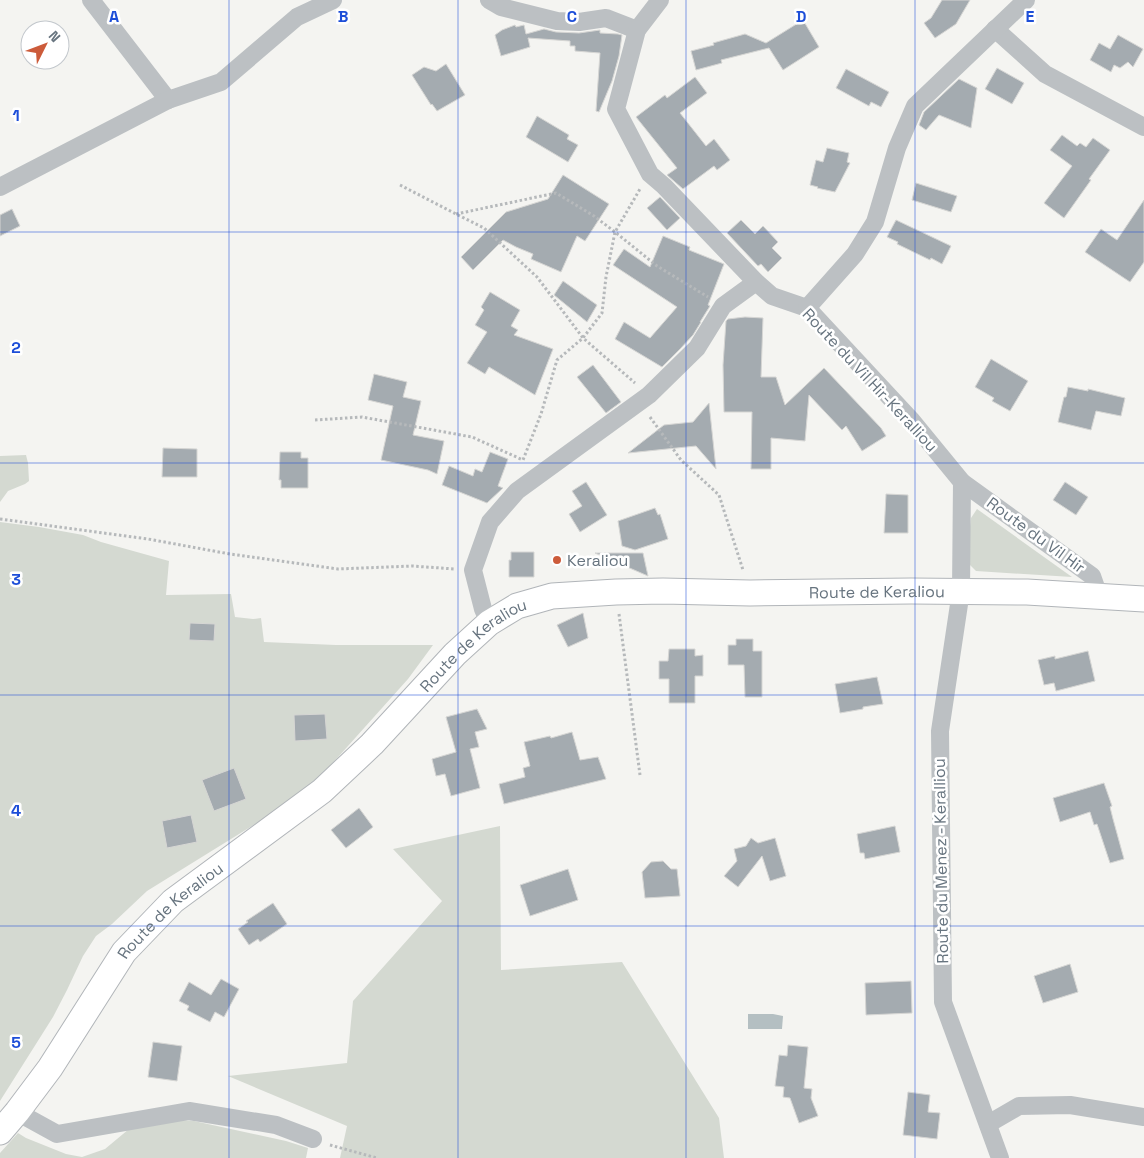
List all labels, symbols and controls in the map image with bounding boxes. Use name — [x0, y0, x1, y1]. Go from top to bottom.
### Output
text: A — [109, 6, 119, 27]
text: B — [338, 6, 348, 27]
text: C — [567, 6, 577, 27]
text: D — [796, 6, 806, 27]
text: E — [1026, 6, 1035, 27]
north arrow — [20, 20, 70, 70]
text: N — [45, 27, 64, 46]
text: 1 — [12, 105, 20, 126]
street label: Route du Vil Hir-Keralliou — [798, 304, 942, 456]
text: 2 — [11, 337, 21, 358]
street label: Route du Vil Hir — [983, 492, 1089, 578]
place label: Keraliou — [567, 550, 628, 571]
marker: Keraliou — [551, 554, 563, 566]
text: 3 — [11, 569, 21, 590]
street label: Route de Keraliou — [809, 580, 945, 603]
street label: Route de Keraliou — [415, 593, 529, 696]
street label: Route du Menez - Keralliou — [929, 758, 953, 964]
text: 4 — [11, 800, 21, 821]
street label: Route de Keraliou — [112, 857, 227, 963]
text: 5 — [11, 1032, 21, 1053]

